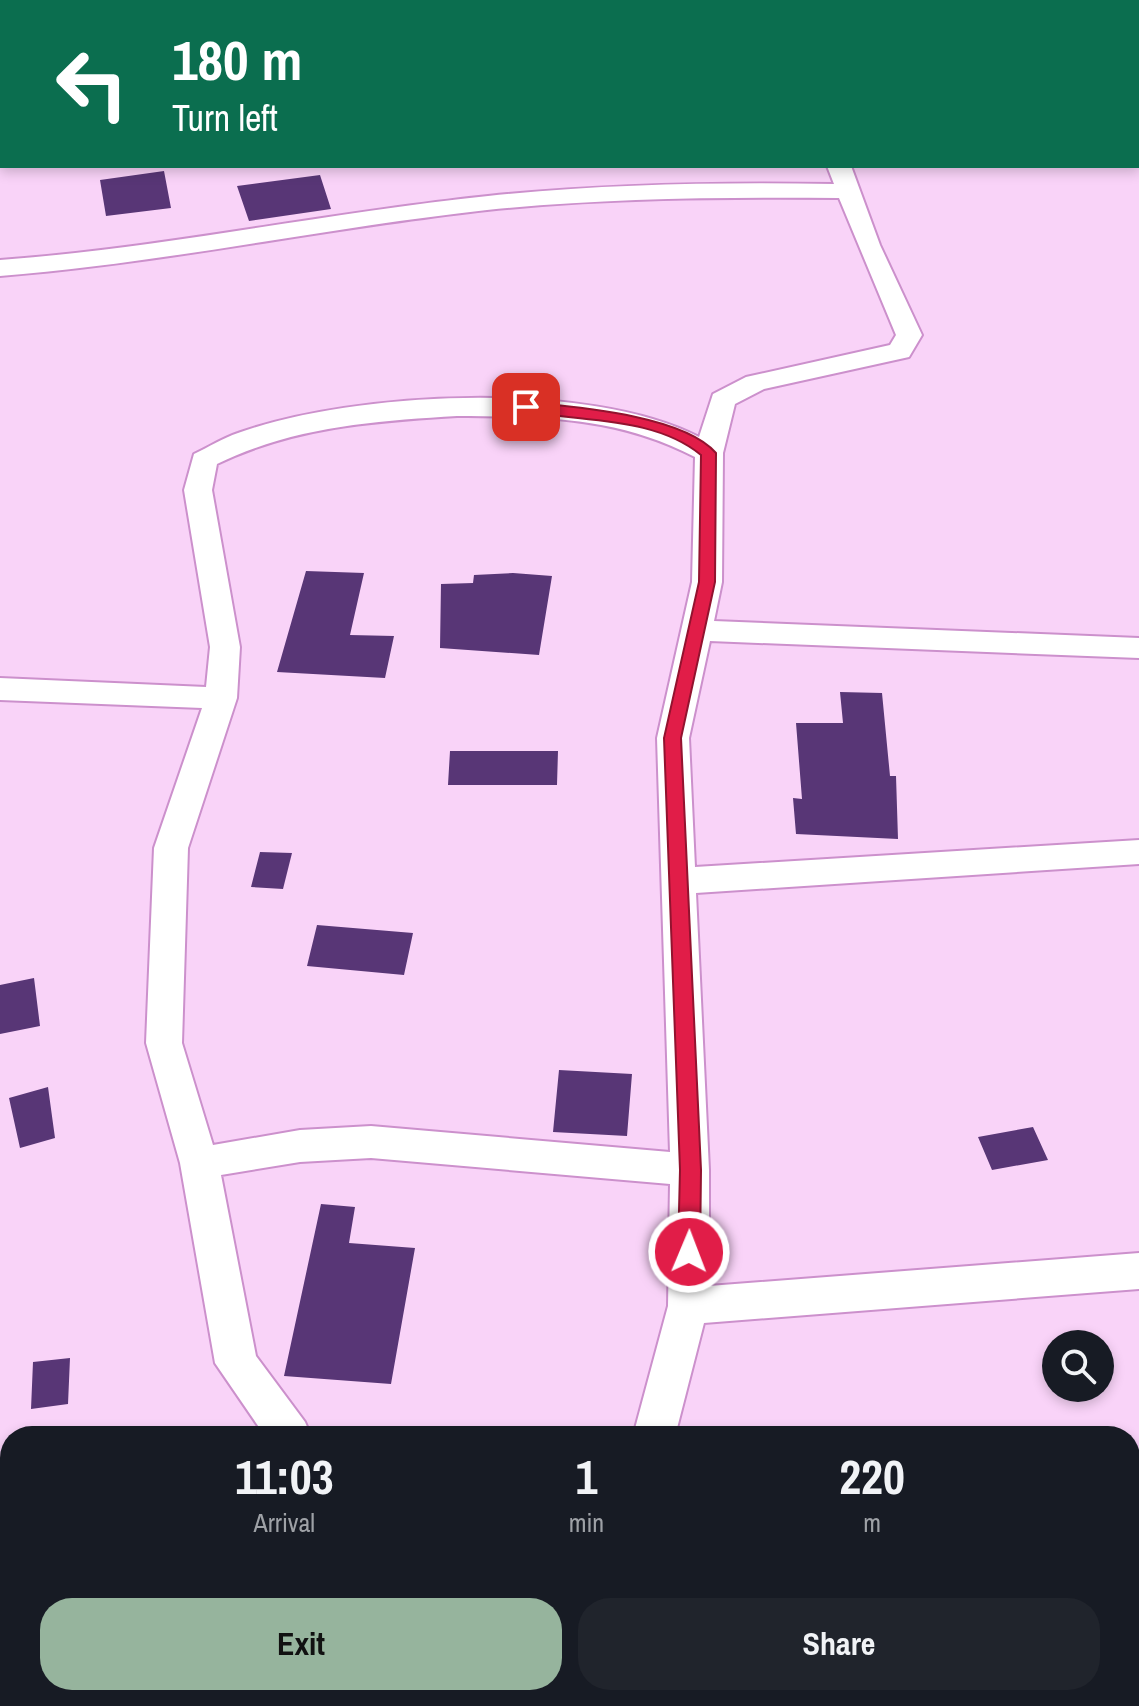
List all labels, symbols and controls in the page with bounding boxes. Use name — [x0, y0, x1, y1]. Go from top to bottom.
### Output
text: 180 m — [172, 22, 302, 97]
icon: left — [40, 32, 144, 136]
text: Turn left — [172, 94, 278, 142]
pin — [492, 373, 560, 441]
icon: arrive — [504, 385, 548, 429]
position arrow — [647, 1210, 731, 1294]
map controls — [1042, 1330, 1114, 1402]
button: search — [1042, 1330, 1114, 1402]
text: 11:03 — [235, 1444, 334, 1509]
text: 1 — [575, 1444, 597, 1509]
text: 220 — [839, 1444, 905, 1509]
text: Arrival — [254, 1505, 315, 1540]
text: min — [569, 1505, 604, 1540]
text: m — [863, 1505, 881, 1540]
button: Exit — [40, 1598, 562, 1690]
button: Share — [578, 1598, 1100, 1690]

